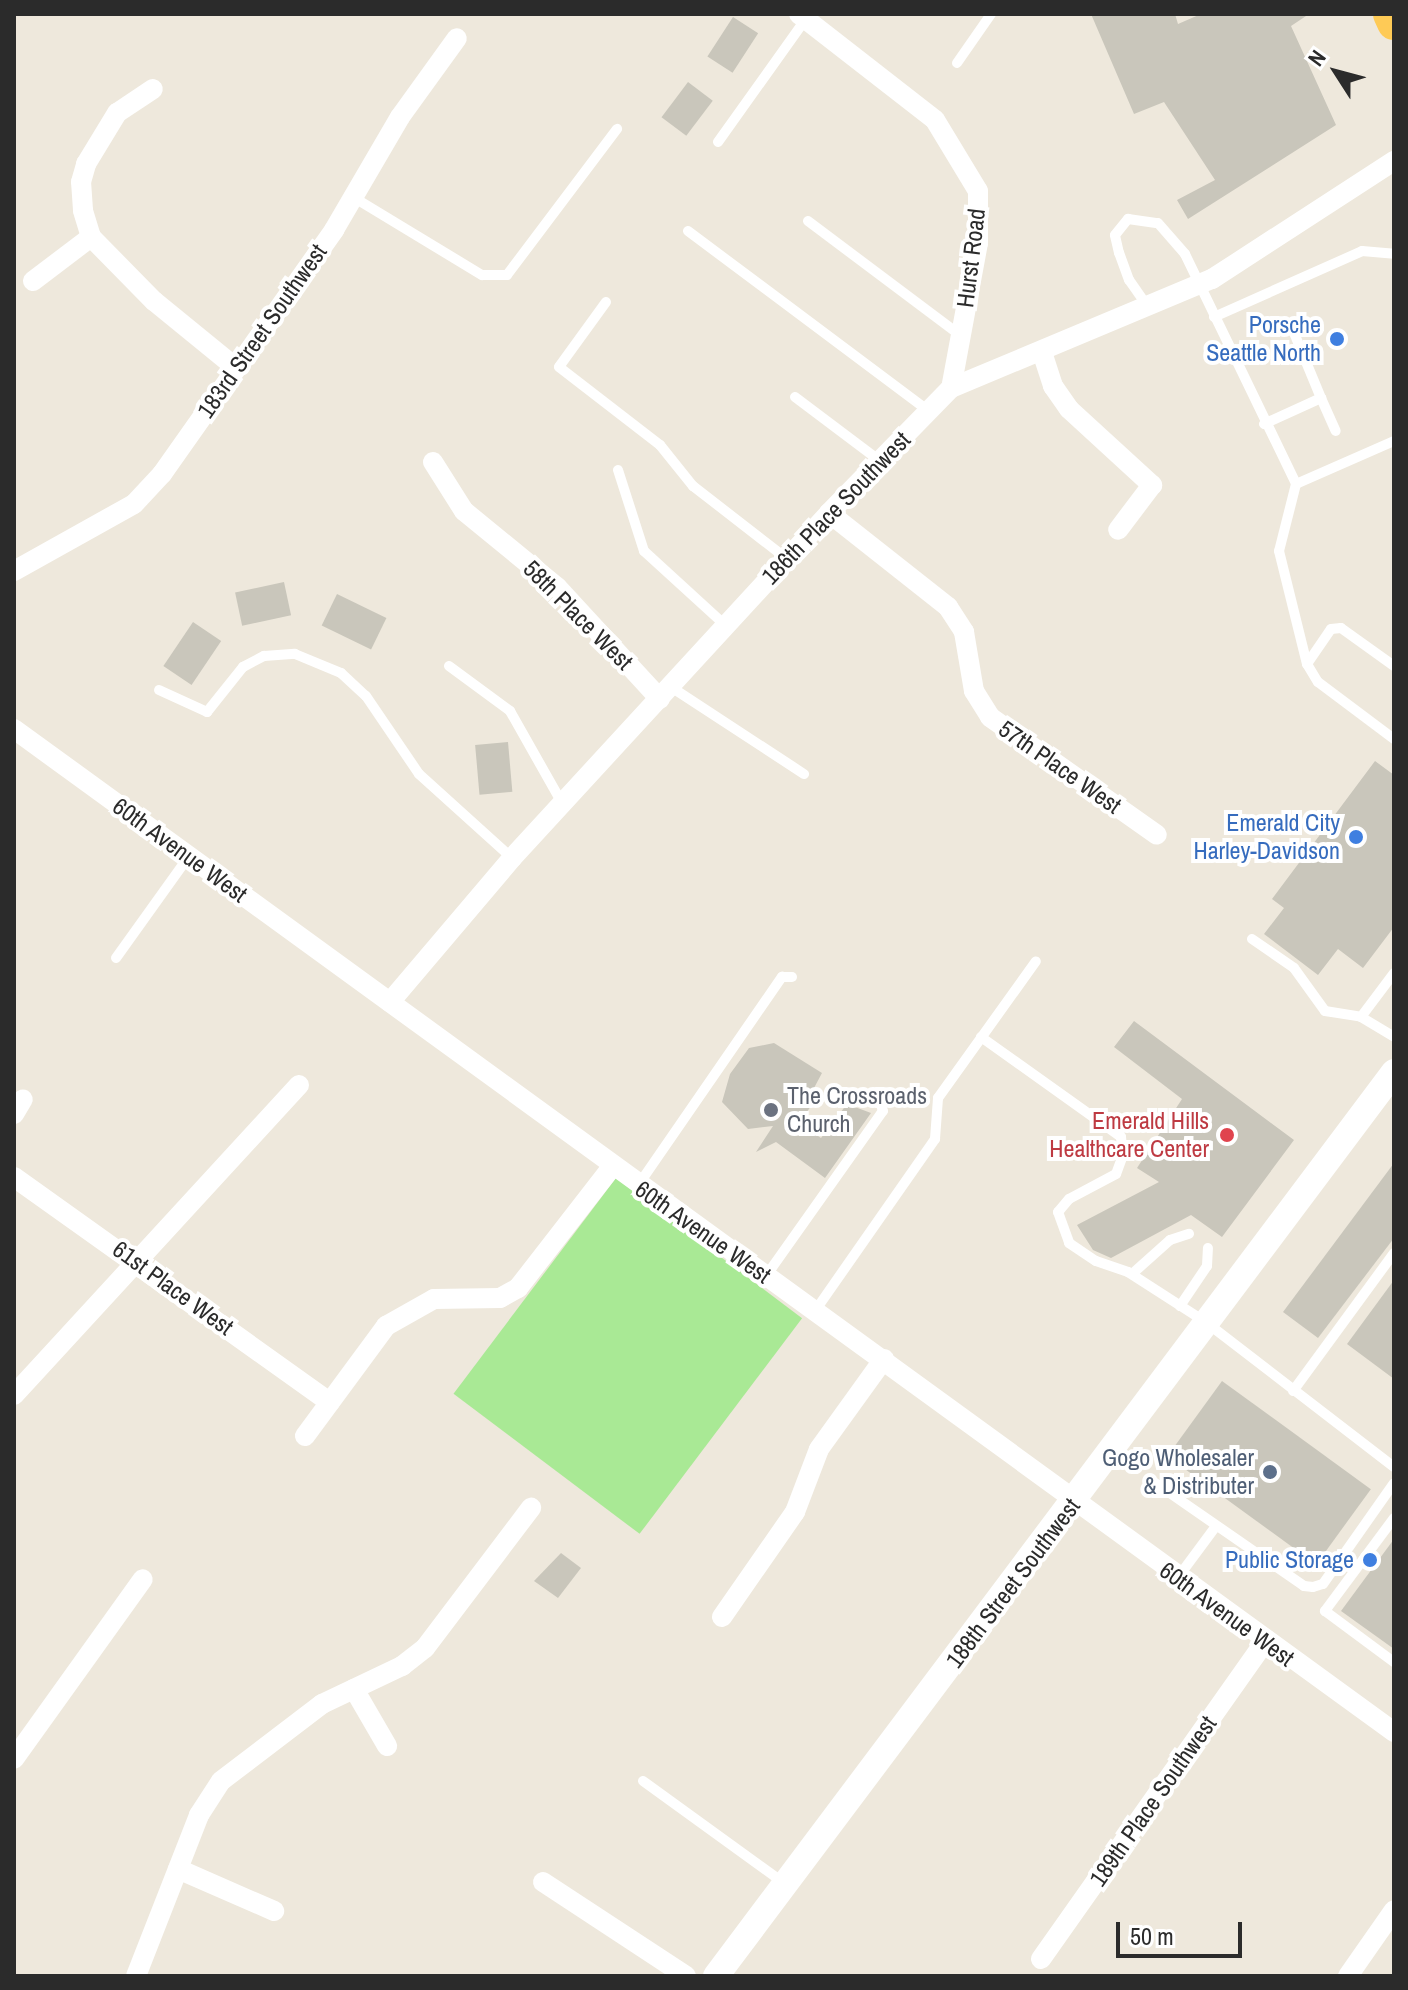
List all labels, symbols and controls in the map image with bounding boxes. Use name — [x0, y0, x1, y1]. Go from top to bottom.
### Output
north arrow — [1296, 32, 1376, 112]
text: N — [1301, 44, 1333, 72]
street label: Hurst Road — [951, 207, 991, 309]
street label: 183rd Street Southwest — [191, 238, 333, 424]
place label: Porsche Seattle North — [1206, 311, 1321, 367]
marker: Porsche Seattle North — [1328, 330, 1346, 348]
street label: 186th Place Southwest — [756, 426, 916, 590]
street label: 58th Place West — [517, 554, 639, 676]
street label: 57th Place West — [993, 714, 1127, 820]
street label: 60th Avenue West — [107, 791, 253, 909]
place label: Emerald City Harley-Davidson — [1193, 809, 1340, 865]
marker: Emerald City Harley-Davidson — [1347, 828, 1365, 846]
place label: The Crossroads Church — [787, 1082, 927, 1138]
marker: The Crossroads Church — [762, 1101, 780, 1119]
place label: Emerald Hills Healthcare Center — [1049, 1107, 1209, 1163]
marker: Emerald Hills Healthcare Center — [1216, 1124, 1238, 1146]
street label: 60th Avenue West — [629, 1174, 777, 1290]
street label: 61st Place West — [107, 1235, 239, 1341]
place label: Gogo Wholesaler & Distributer — [1102, 1444, 1254, 1500]
marker: Gogo Wholesaler & Distributer — [1261, 1463, 1279, 1481]
street label: 188th Street Southwest — [940, 1493, 1086, 1673]
place label: Public Storage — [1225, 1546, 1354, 1574]
marker: Public Storage — [1361, 1551, 1379, 1569]
street label: 60th Avenue West — [1154, 1555, 1300, 1673]
street label: 189th Place Southwest — [1083, 1710, 1223, 1892]
scale bar — [1120, 1906, 1246, 1956]
text: 50 m — [1130, 1920, 1174, 1952]

